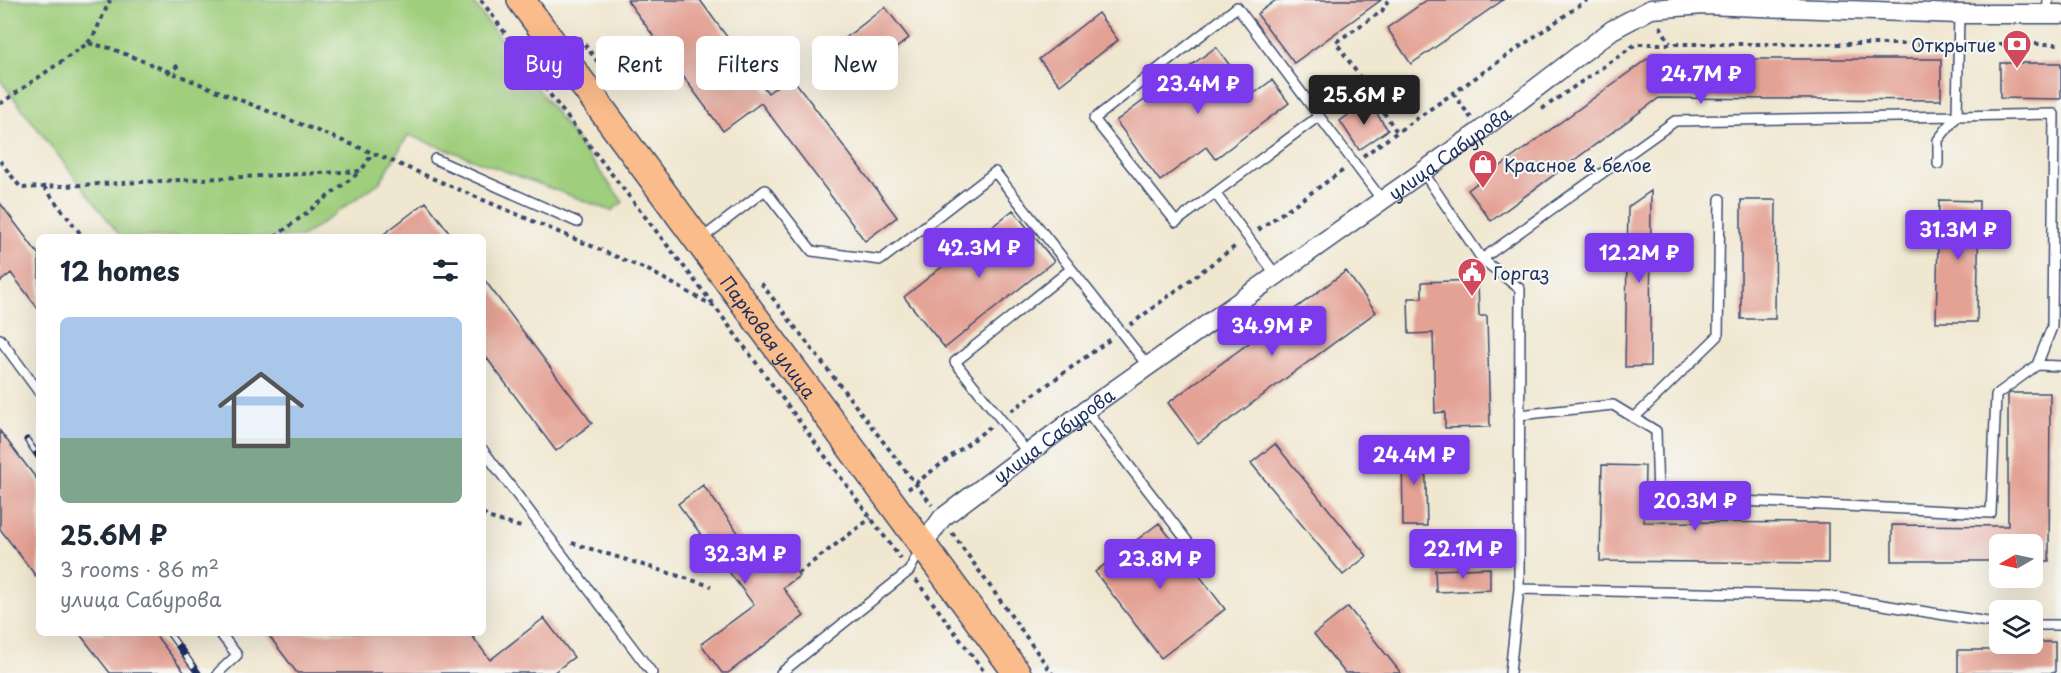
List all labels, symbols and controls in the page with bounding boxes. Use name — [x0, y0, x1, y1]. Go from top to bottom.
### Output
bank icon: Открытие — [2001, 28, 2033, 70]
place label: Открытие — [1911, 31, 1996, 58]
chip: Buy — [504, 36, 584, 90]
chip: Rent — [596, 36, 684, 90]
chip: Filters — [696, 36, 800, 90]
chip: New — [812, 36, 898, 90]
pin: 24.7M ₽ — [1646, 54, 1756, 105]
text: 24.7M ₽ — [1660, 58, 1742, 88]
pin: 23.4M ₽ — [1143, 64, 1253, 115]
text: 23.4M ₽ — [1156, 68, 1240, 98]
pin: 25.6M ₽ — [1309, 75, 1419, 126]
text: 25.6M ₽ — [1323, 79, 1405, 109]
street label: улица Сабурова — [1382, 99, 1517, 206]
shop icon: Красное & белое — [1467, 148, 1499, 190]
place label: Красное & белое — [1504, 151, 1652, 178]
pin: 31.3M ₽ — [1903, 210, 2013, 261]
text: 31.3M ₽ — [1919, 214, 1997, 244]
pin: 42.3M ₽ — [924, 228, 1034, 279]
text: 42.3M ₽ — [937, 232, 1021, 262]
pin: 12.2M ₽ — [1584, 233, 1694, 284]
text: 12.2M ₽ — [1599, 237, 1679, 267]
text: 12 homes — [60, 251, 180, 290]
icon: filters — [429, 254, 462, 287]
public building icon: Горгаз — [1456, 256, 1488, 298]
place label: Горгаз — [1493, 259, 1549, 286]
street label: Парковая улица — [715, 269, 824, 404]
pin: 34.9M ₽ — [1217, 306, 1327, 357]
text: 34.9M ₽ — [1231, 310, 1313, 340]
icon: home — [207, 356, 315, 464]
street label: улица Сабурова — [987, 380, 1120, 489]
pin: 24.4M ₽ — [1359, 435, 1469, 486]
text: 24.4M ₽ — [1373, 439, 1455, 469]
pin: 20.3M ₽ — [1640, 481, 1750, 532]
text: 20.3M ₽ — [1653, 485, 1737, 515]
text: 25.6M ₽ — [60, 515, 167, 554]
pin: 22.1M ₽ — [1408, 529, 1518, 580]
text: 22.1M ₽ — [1423, 533, 1503, 563]
pin: 32.3M ₽ — [690, 534, 800, 585]
north arrow — [1989, 534, 2043, 588]
map controls — [1989, 534, 2043, 654]
text: 32.3M ₽ — [704, 538, 786, 568]
pin: 23.8M ₽ — [1105, 539, 1215, 590]
text: 23.8M ₽ — [1118, 543, 1202, 573]
text: 3 rooms · 86 m² — [60, 554, 219, 584]
text: улица Сабурова — [60, 584, 221, 614]
button: layers — [1989, 600, 2043, 654]

